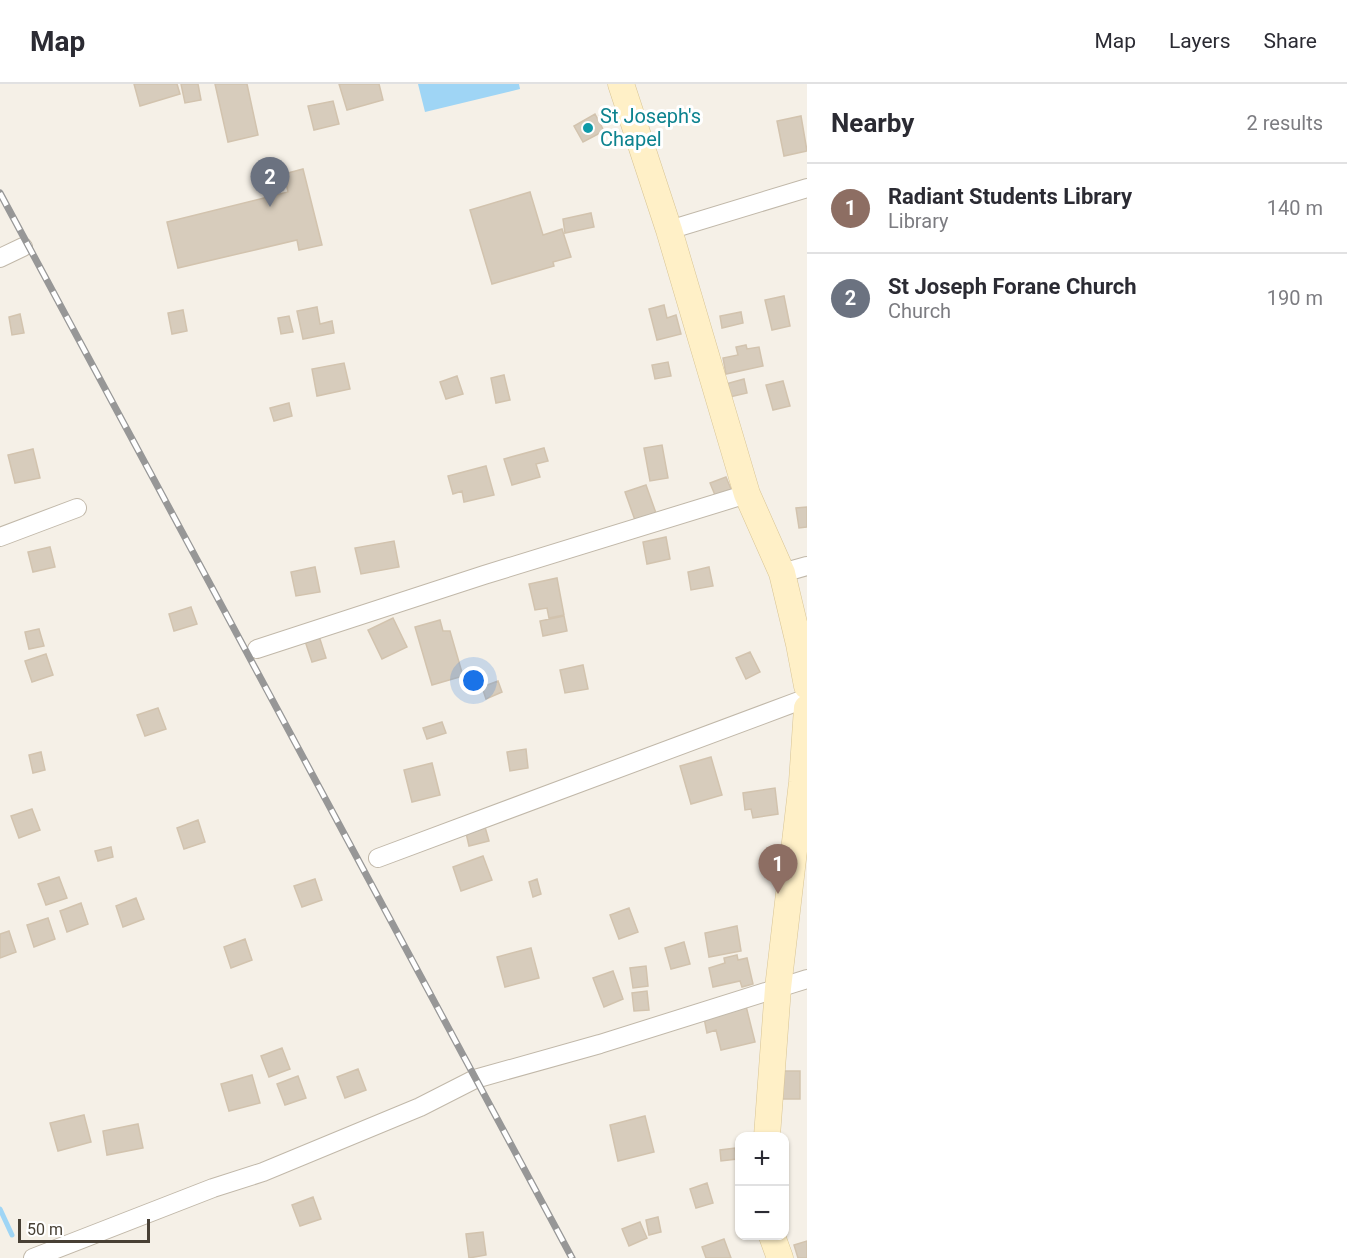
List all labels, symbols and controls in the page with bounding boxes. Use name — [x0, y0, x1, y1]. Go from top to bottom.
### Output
text: Map — [30, 25, 85, 58]
text: Map — [1094, 29, 1136, 53]
text: Layers — [1169, 29, 1230, 53]
text: Share — [1263, 29, 1317, 53]
place label: St Joseph's Chapel — [600, 104, 701, 151]
text: Nearby — [831, 108, 914, 138]
text: 2 results — [1247, 111, 1323, 135]
marker: St Joseph's Chapel — [581, 121, 595, 135]
pin: 2 — [250, 158, 290, 207]
text: Radiant Students Library — [888, 184, 1132, 209]
text: 1 — [845, 196, 856, 220]
text: 140 m — [1267, 196, 1323, 220]
text: Library — [888, 209, 949, 233]
text: St Joseph Forane Church — [888, 274, 1137, 299]
text: 2 — [845, 286, 856, 310]
text: 190 m — [1267, 286, 1323, 310]
text: Church — [888, 299, 951, 323]
your location — [459, 666, 488, 695]
pin: 1 — [758, 844, 798, 894]
map controls — [735, 1132, 789, 1240]
button: + — [735, 1132, 789, 1186]
button: − — [735, 1186, 789, 1240]
scale bar — [18, 1216, 150, 1244]
text: 50 m — [27, 1220, 63, 1239]

